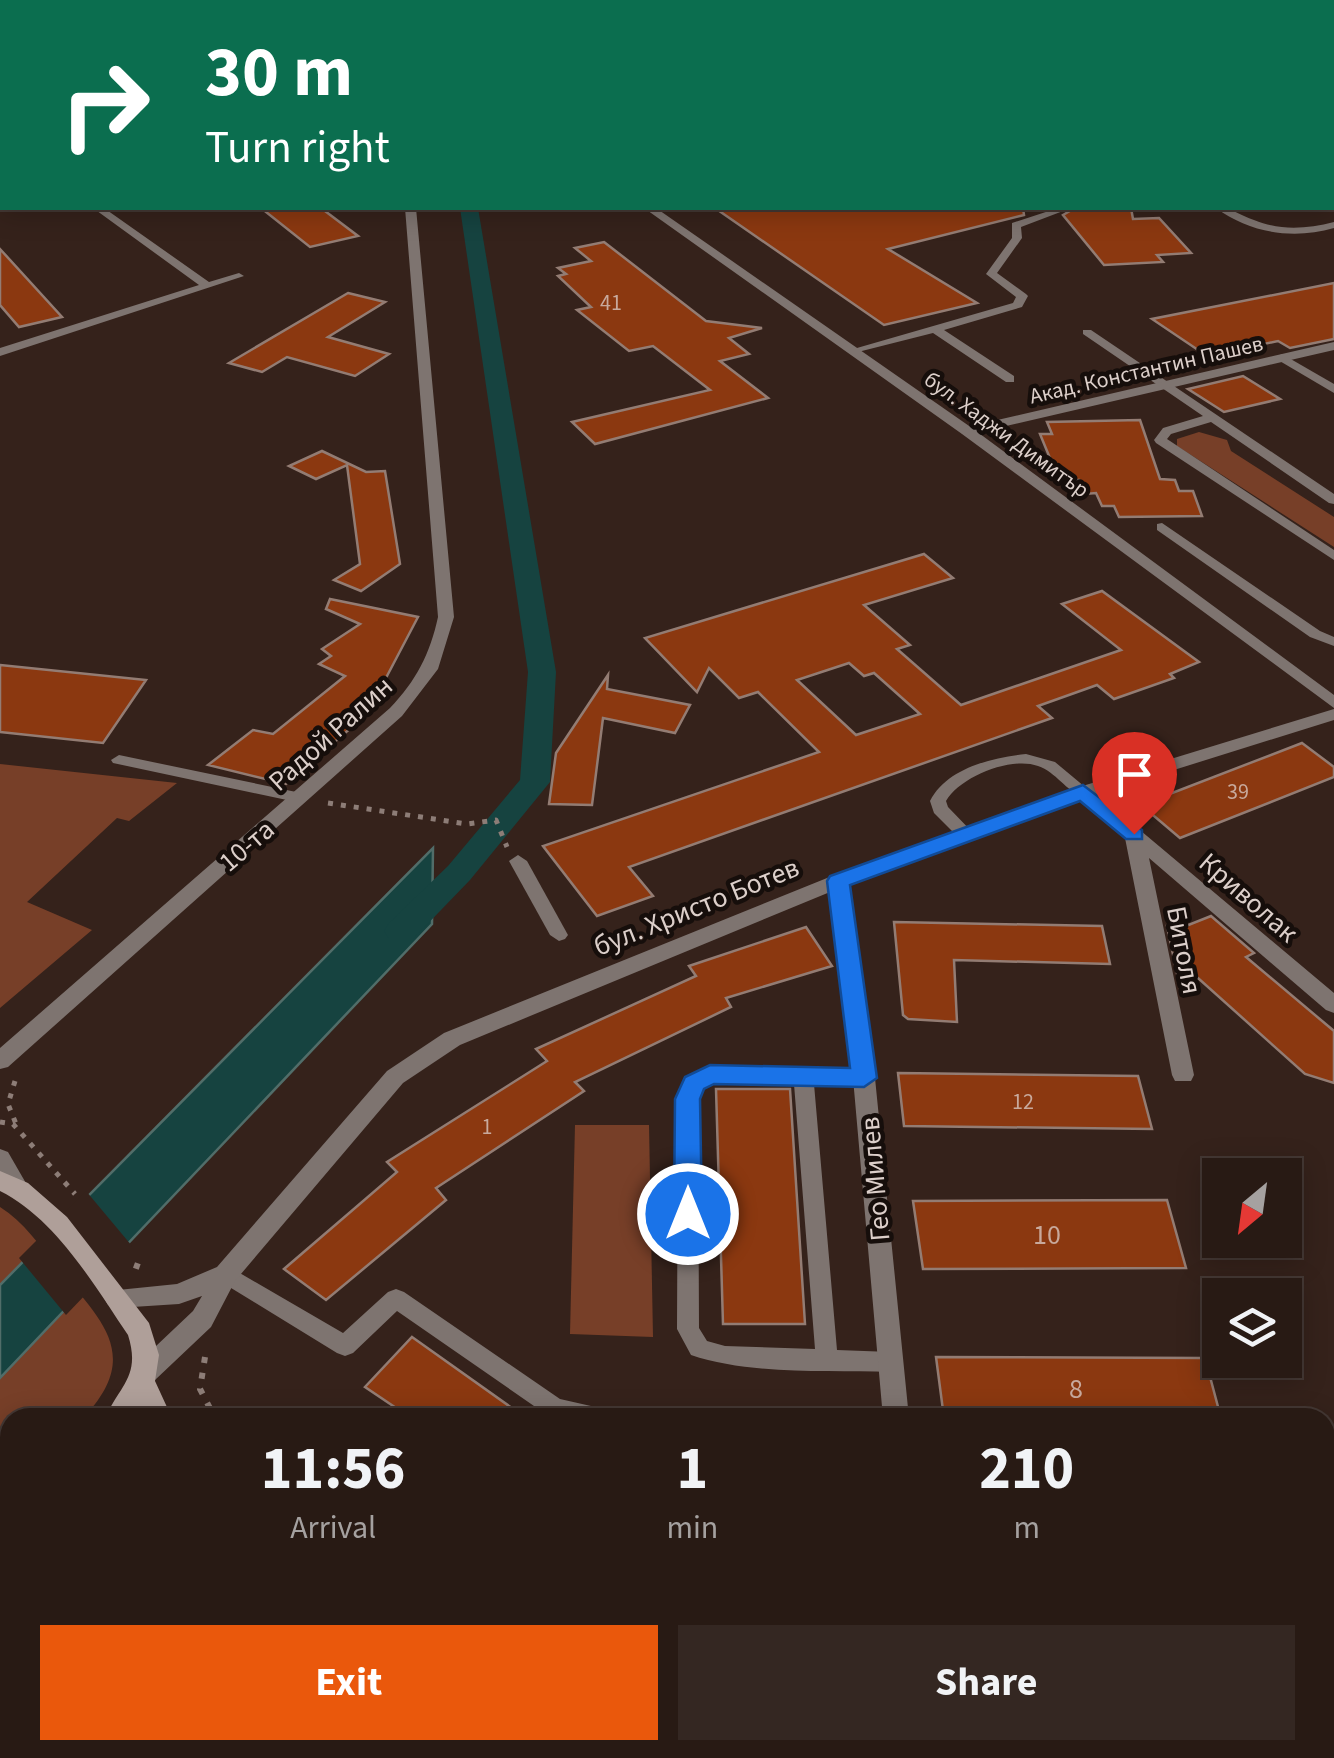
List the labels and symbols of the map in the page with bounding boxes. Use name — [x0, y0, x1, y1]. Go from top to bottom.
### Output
house number: 41 — [600, 287, 622, 319]
street label: Акад. Константин Пашев — [1026, 328, 1266, 412]
street label: бул. Хаджи Димитър — [917, 364, 1096, 506]
street label: Радой Ралин — [260, 667, 402, 801]
pin — [1092, 732, 1177, 835]
house number: 39 — [1227, 776, 1249, 808]
street label: 10-та — [210, 810, 283, 881]
street label: Криволак — [1190, 843, 1307, 952]
street label: бул. Христо Ботев — [588, 847, 805, 966]
street label: Битоля — [1156, 903, 1212, 998]
house number: 12 — [1012, 1086, 1034, 1118]
house number: 1 — [482, 1111, 492, 1143]
street label: Гео Милев — [850, 1115, 900, 1243]
north arrow — [1202, 1158, 1302, 1258]
position arrow — [636, 1162, 740, 1266]
house number: 10 — [1033, 1215, 1061, 1255]
house number: 8 — [1069, 1369, 1083, 1409]

